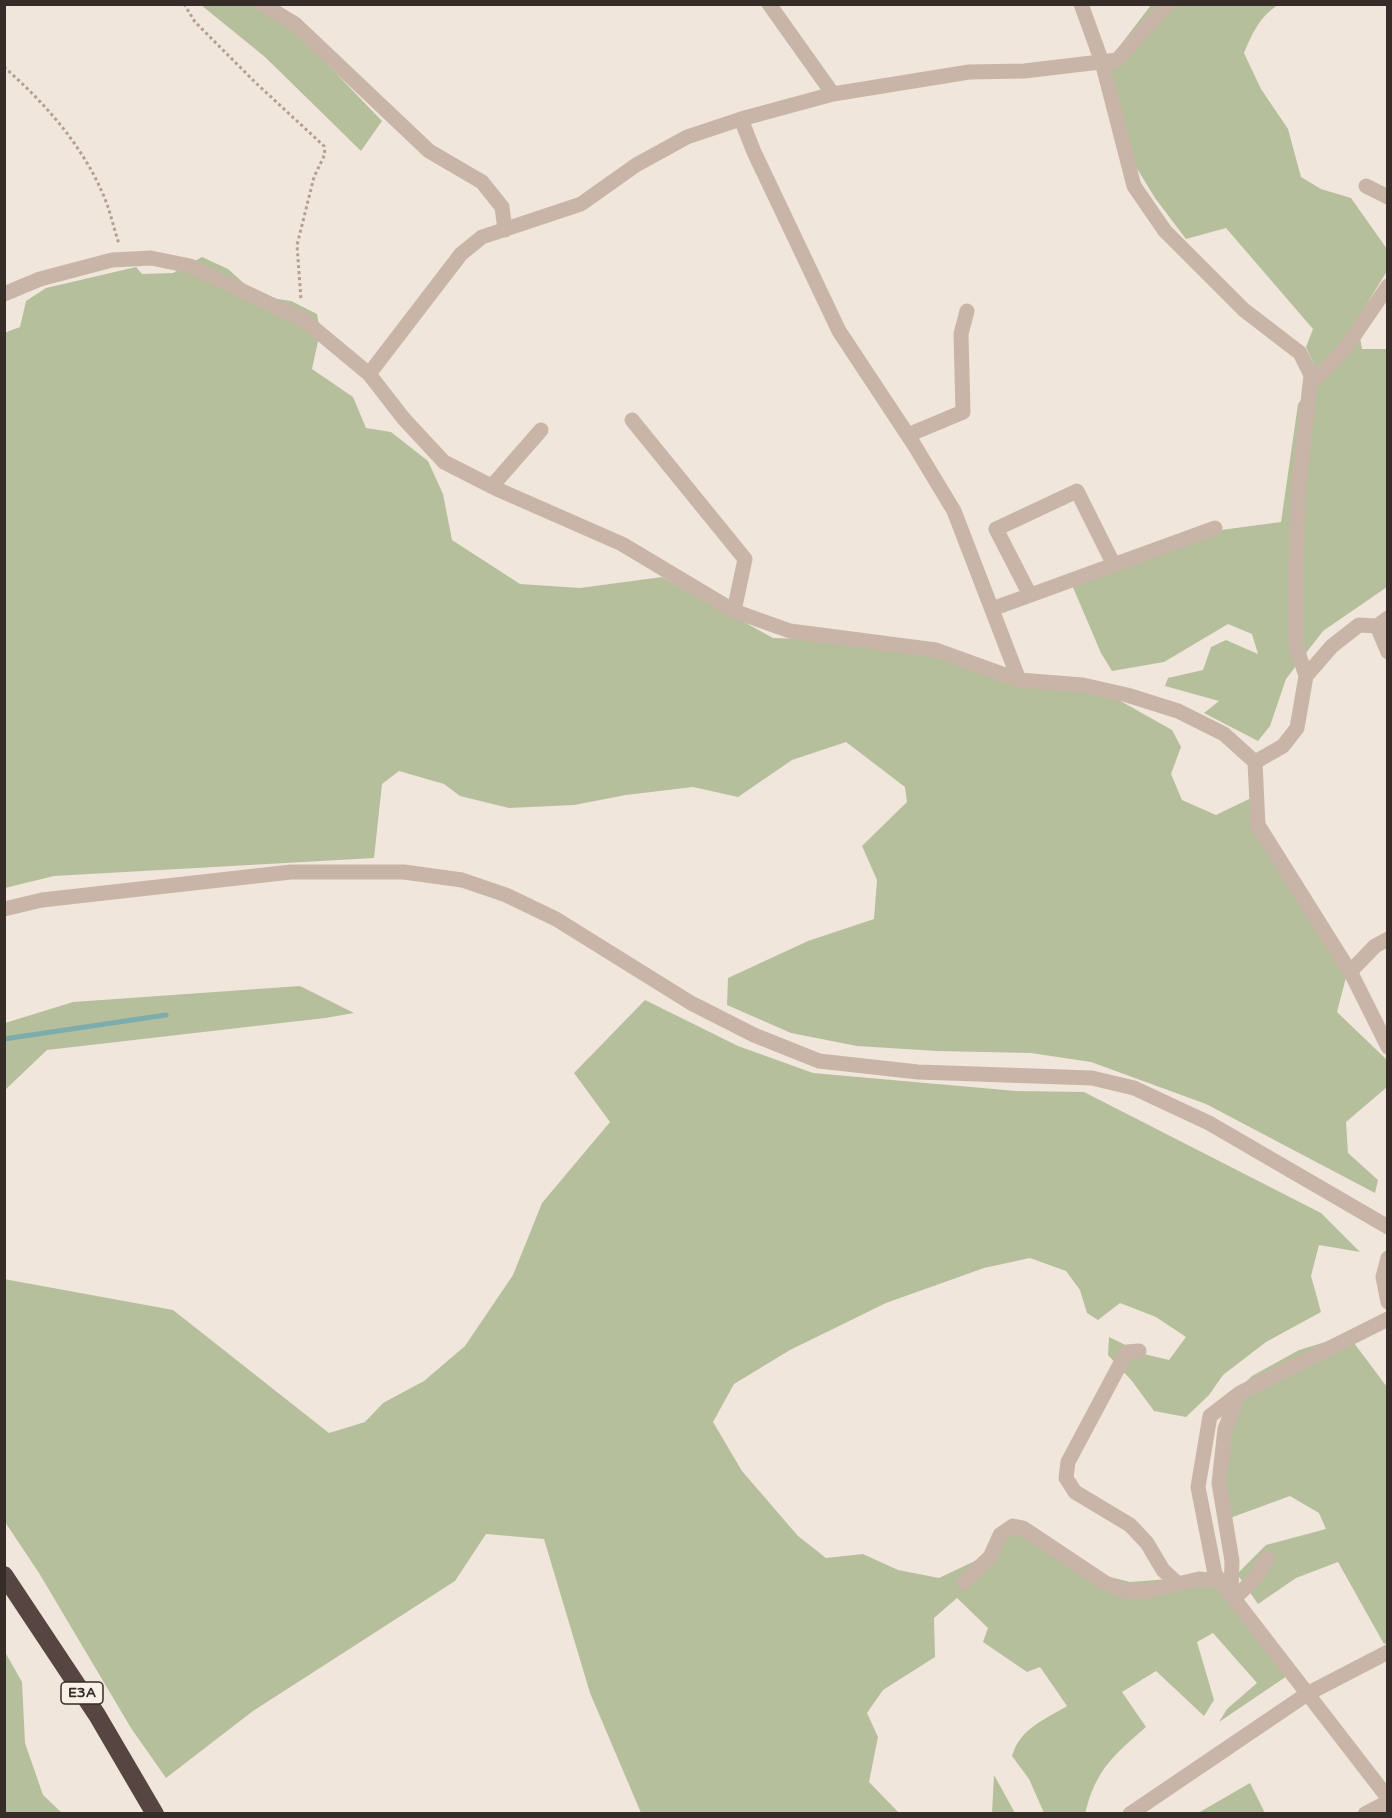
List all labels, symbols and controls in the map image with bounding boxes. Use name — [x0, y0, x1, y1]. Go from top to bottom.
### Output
road number: E3A — [61, 1682, 103, 1704]

